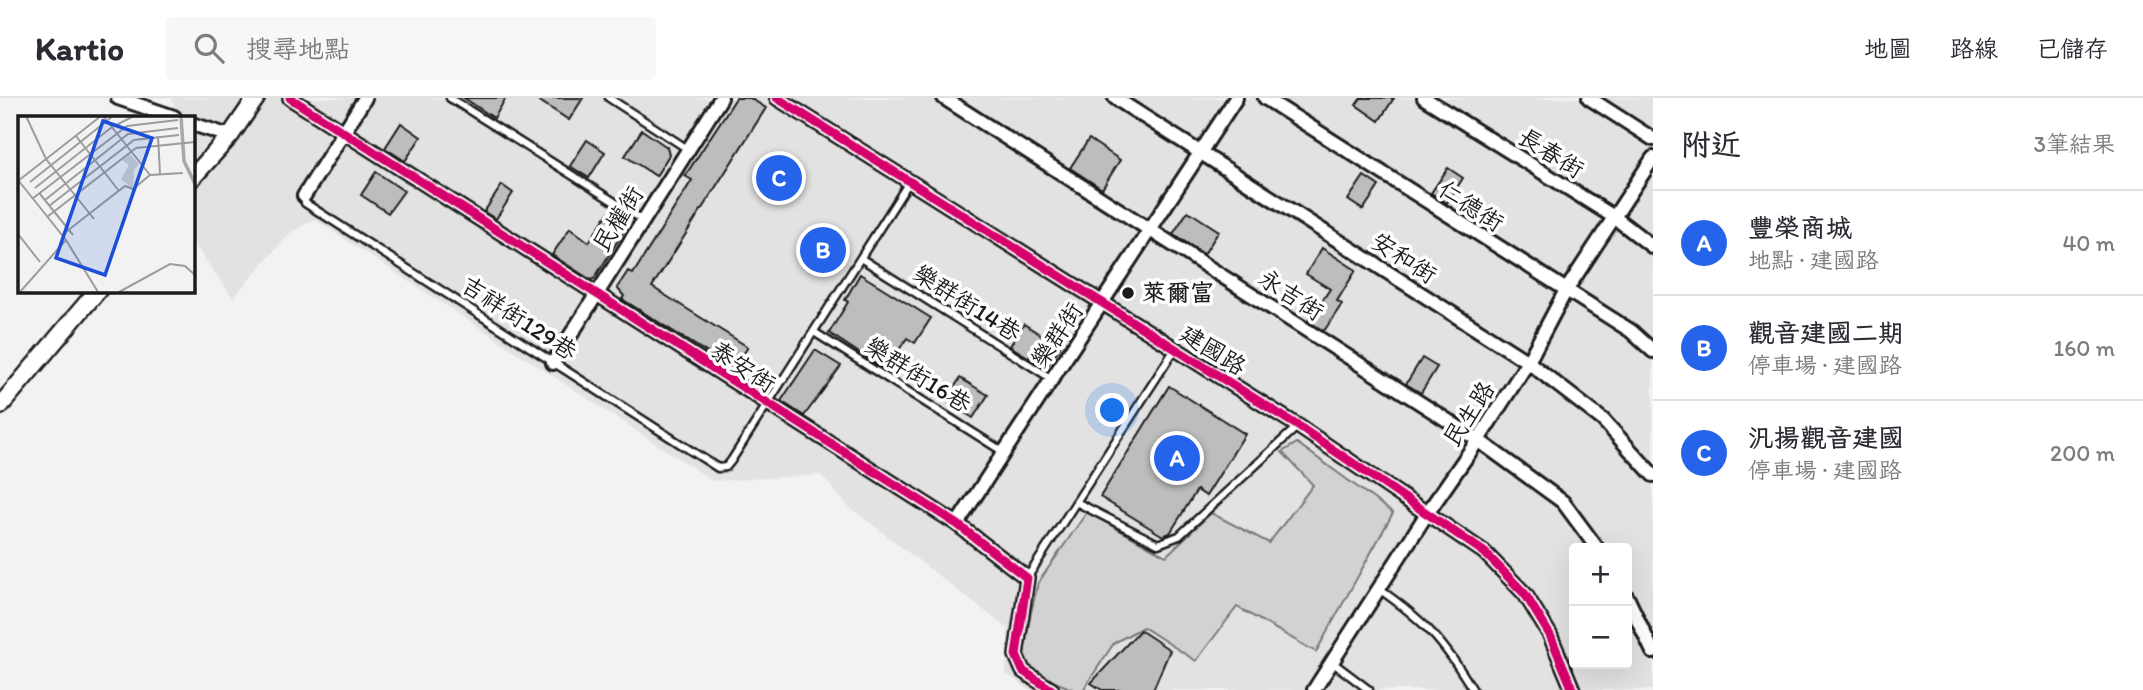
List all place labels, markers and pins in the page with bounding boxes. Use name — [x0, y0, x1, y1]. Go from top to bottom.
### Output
pin: C — [756, 152, 802, 204]
pin: B — [800, 224, 846, 276]
place label: 萊爾富 — [1142, 278, 1214, 307]
marker: 萊爾富 — [1120, 285, 1136, 301]
pin: A — [1154, 432, 1200, 484]

